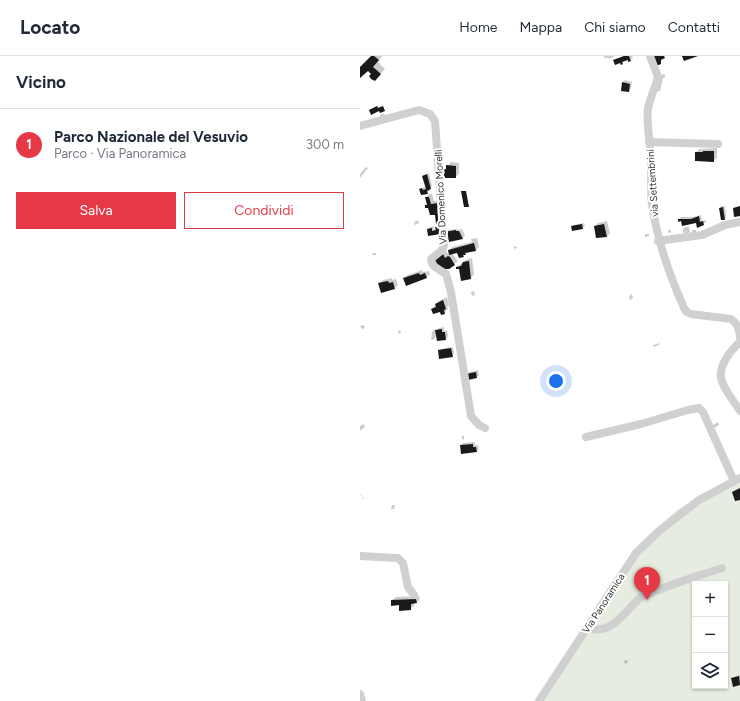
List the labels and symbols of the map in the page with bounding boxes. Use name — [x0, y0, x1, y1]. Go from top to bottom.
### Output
street label: Via Domenico Morelli — [432, 149, 449, 245]
street label: via Settembrini — [644, 149, 661, 217]
your location — [546, 371, 566, 391]
pin: 1 — [634, 567, 660, 600]
street label: Via Panoramica — [579, 571, 628, 636]

